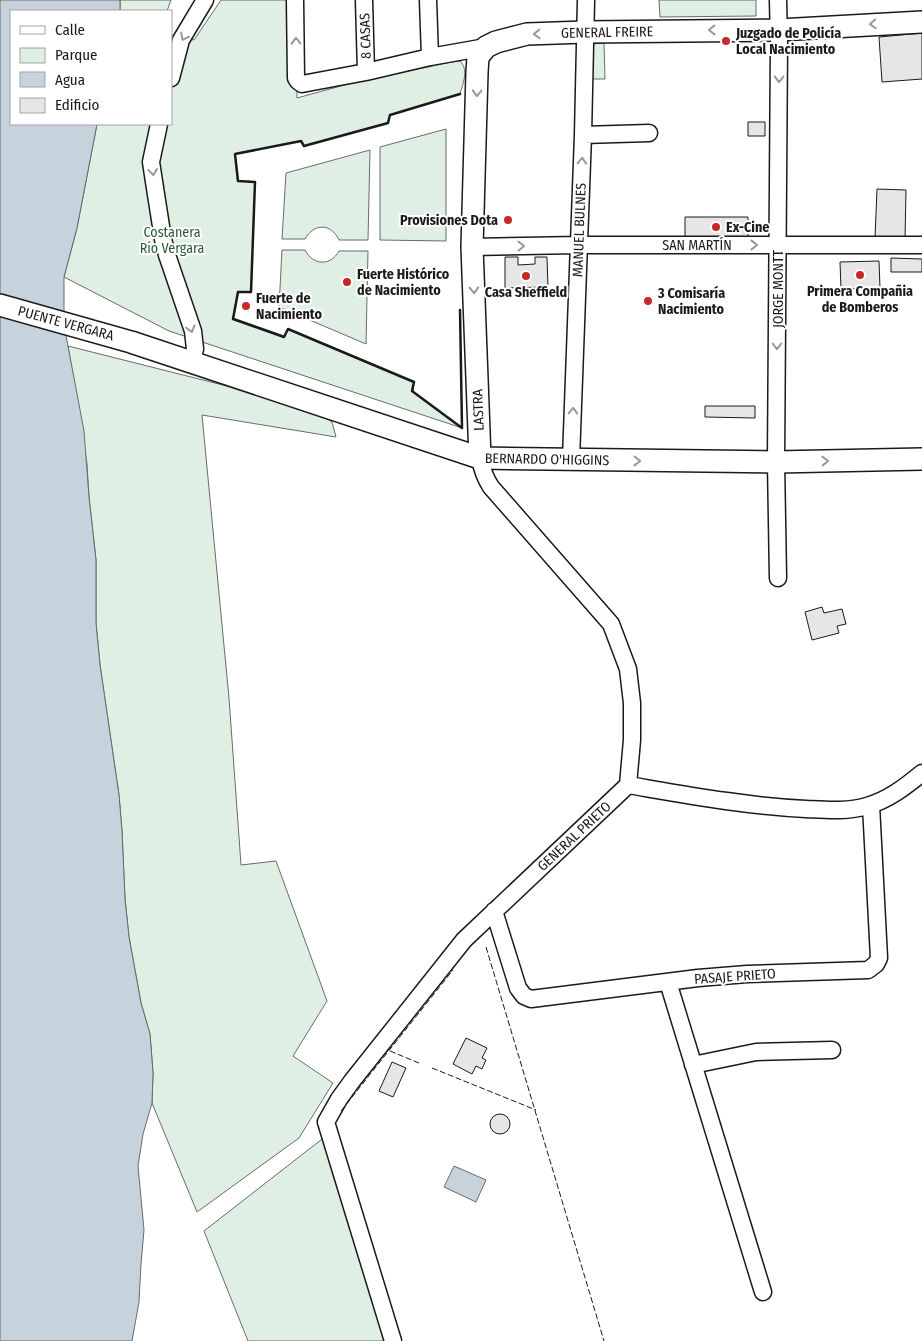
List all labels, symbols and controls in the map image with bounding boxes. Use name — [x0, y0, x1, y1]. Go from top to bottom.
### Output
legend — [10, 10, 172, 125]
street label: 8 CASAS — [356, 13, 375, 59]
one-way arrow — [869, 19, 877, 30]
text: Calle — [55, 21, 85, 39]
street label: GENERAL FREIRE — [561, 23, 654, 42]
one-way arrow — [708, 25, 716, 35]
place label: Juzgado de Policía Local Nacimiento — [735, 25, 841, 58]
one-way arrow — [532, 29, 540, 39]
one-way arrow — [179, 32, 190, 41]
marker: Juzgado de Policía Local Nacimiento — [720, 35, 732, 47]
one-way arrow — [291, 37, 301, 45]
text: Parque — [55, 46, 98, 64]
text: Agua — [55, 71, 85, 89]
one-way arrow — [773, 75, 784, 83]
one-way arrow — [471, 89, 482, 97]
text: Edificio — [55, 96, 100, 114]
one-way arrow — [577, 157, 587, 164]
one-way arrow — [147, 167, 157, 176]
street label: MANUEL BULNES — [569, 183, 590, 277]
place label: Provisiones Dota — [400, 212, 498, 229]
marker: Provisiones Dota — [502, 214, 514, 226]
place label: Ex-Cine — [726, 219, 769, 236]
marker: Ex-Cine — [710, 221, 722, 233]
park label: Costanera Río Vergara — [140, 224, 204, 257]
street label: SAN MARTÍN — [662, 236, 732, 254]
one-way arrow — [750, 240, 758, 250]
one-way arrow — [518, 241, 525, 251]
street label: JORGE MONTT — [770, 249, 787, 328]
place label: Fuerte Histórico de Nacimiento — [357, 266, 450, 299]
marker: Primera Compañia de Bomberos — [854, 269, 866, 281]
marker: Casa Sheffield — [520, 270, 532, 282]
marker: Fuerte Histórico de Nacimiento — [341, 276, 353, 288]
place label: Primera Compañia de Bomberos — [807, 283, 913, 316]
place label: Casa Sheffield — [485, 284, 567, 301]
place label: 3 Comisaría Nacimiento — [657, 285, 725, 318]
one-way arrow — [469, 287, 479, 295]
place label: Fuerte de Nacimiento — [256, 290, 322, 323]
marker: 3 Comisaría Nacimiento — [642, 295, 654, 307]
marker: Fuerte de Nacimiento — [240, 300, 252, 312]
street label: PUENTE VERGARA — [16, 303, 116, 345]
one-way arrow — [186, 324, 196, 332]
one-way arrow — [772, 342, 782, 350]
street label: LASTRA — [469, 388, 488, 431]
one-way arrow — [568, 406, 578, 414]
street label: BERNARDO O'HIGGINS — [485, 450, 609, 469]
one-way arrow — [634, 456, 642, 466]
one-way arrow — [822, 456, 829, 466]
street label: GENERAL PRIETO — [534, 798, 615, 875]
street label: PASAJE PRIETO — [694, 965, 777, 988]

